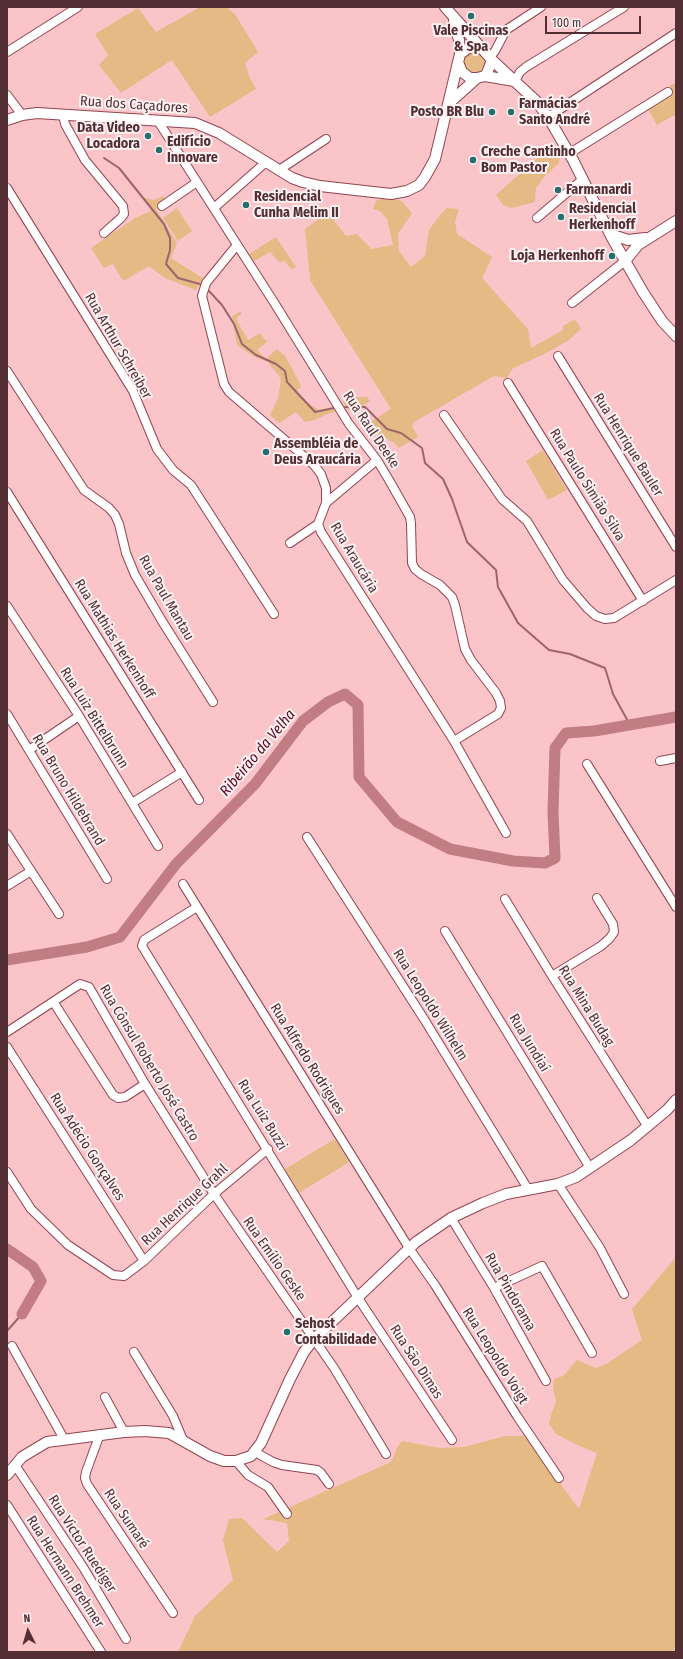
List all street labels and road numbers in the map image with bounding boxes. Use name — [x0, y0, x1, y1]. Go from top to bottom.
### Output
street label: Rua dos Caçadores — [80, 93, 188, 117]
street label: Rua Arthur Schreiber — [81, 290, 155, 402]
street label: Rua Raul Deeke — [339, 388, 403, 472]
street label: Rua Henrique Bauler — [589, 390, 667, 500]
street label: Rua Paulo Simião Silva — [546, 426, 628, 544]
street label: Rua Araucária — [326, 520, 382, 596]
street label: Rua Paul Mantau — [135, 552, 197, 644]
street label: Rua Mathias Herkenhoff — [70, 576, 158, 702]
street label: Rua Luiz Bittelbrunn — [56, 664, 132, 772]
street label: Rua Bruno Hildebrand — [28, 731, 108, 849]
street label: Rua Leopoldo Wilhelm — [389, 946, 471, 1064]
street label: Rua Mina Budag — [555, 963, 617, 1049]
street label: Rua Cônsul Roberto José Castro — [96, 982, 202, 1144]
street label: Rua Alfredo Rodrigues — [266, 1001, 348, 1117]
street label: Rua Jundiaí — [505, 1011, 553, 1075]
street label: Rua Luiz Buzzi — [234, 1076, 290, 1154]
street label: Rua Adécio Gonçalves — [46, 1090, 128, 1204]
street label: Rua Henrique Grahl — [138, 1161, 232, 1249]
street label: Rua Emílio Geske — [239, 1214, 309, 1304]
street label: Rua Pindorama — [481, 1250, 539, 1334]
street label: Rua Leopoldo Voigt — [459, 1305, 531, 1407]
street label: Rua São Dimas — [386, 1322, 446, 1402]
street label: Rua Sumaré — [100, 1486, 152, 1552]
street label: Rua Victor Ruediger — [44, 1492, 120, 1596]
street label: Rua Hermann Brehmer — [23, 1513, 107, 1631]

